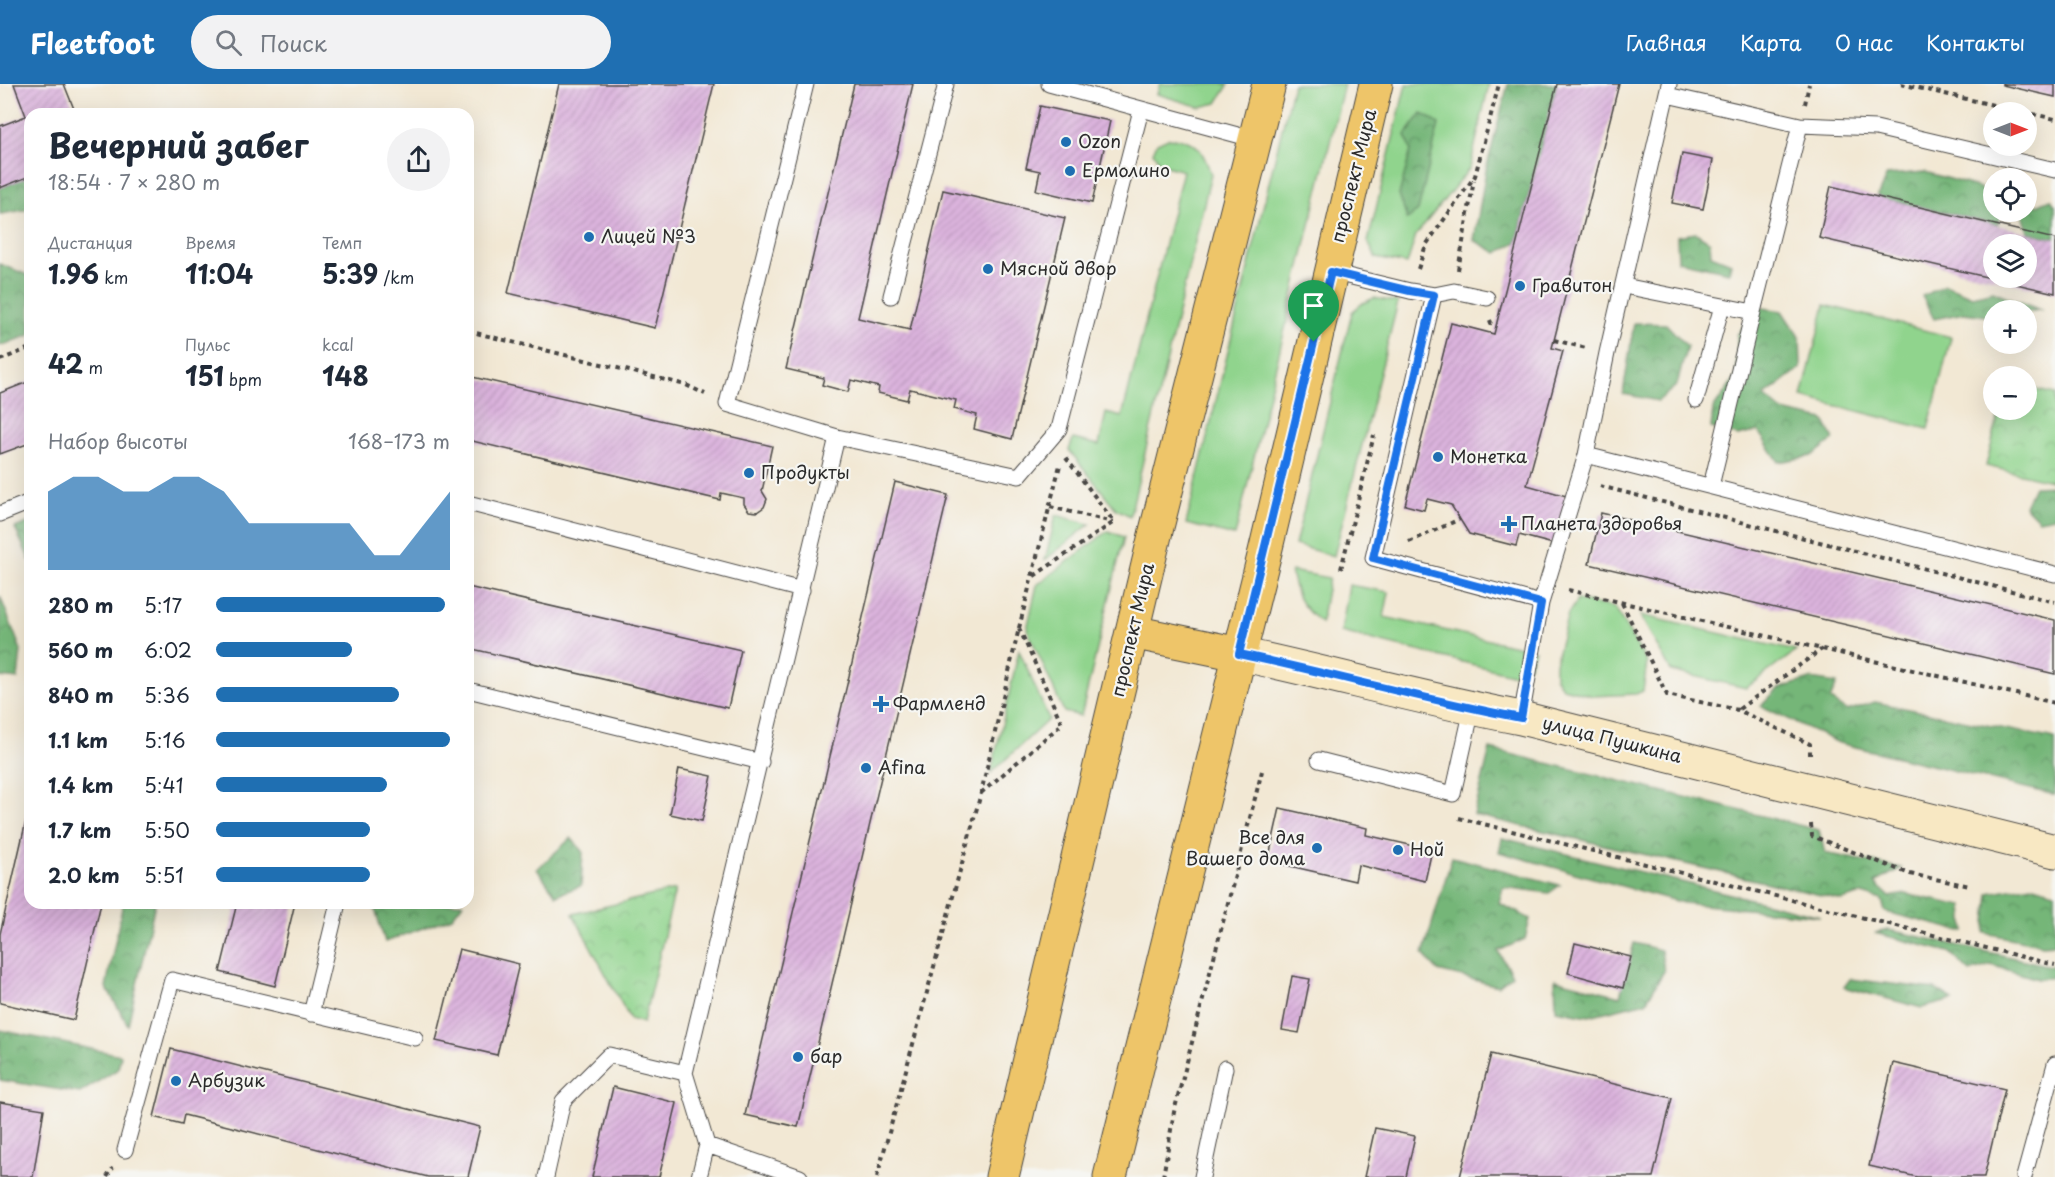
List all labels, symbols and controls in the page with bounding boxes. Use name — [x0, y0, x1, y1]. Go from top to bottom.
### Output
search box — [191, 15, 611, 69]
text: Fleetfoot — [30, 21, 155, 64]
icon: search — [212, 26, 245, 59]
text: Поиск — [260, 26, 327, 59]
text: Главная — [1626, 26, 1707, 58]
text: Карта — [1740, 26, 1802, 58]
text: О нас — [1835, 26, 1893, 58]
text: Контакты — [1926, 26, 2025, 58]
north arrow — [1983, 102, 2037, 156]
map controls — [1983, 102, 2037, 420]
street label: проспект Мира — [1323, 105, 1382, 245]
text: Вечерний забег — [48, 119, 308, 169]
place label: Ozon — [1078, 127, 1121, 154]
button: share — [387, 128, 450, 191]
marker: Ozon — [1059, 135, 1073, 149]
place label: Ермолино — [1082, 156, 1170, 183]
marker: Ермолино — [1063, 164, 1077, 178]
text: 18:54 · 7 × 280 m — [48, 167, 220, 197]
button: locate — [1983, 168, 2037, 222]
place label: Лицей №3 — [601, 222, 696, 249]
text: Дистанция — [48, 230, 133, 254]
text: Время — [185, 230, 236, 254]
text: Темп — [322, 230, 362, 254]
marker: Лицей №3 — [582, 230, 596, 244]
button: layers — [1983, 234, 2037, 288]
text: 1.96 — [48, 254, 99, 293]
text: 11:04 — [185, 254, 253, 293]
text: 5:39 — [322, 254, 378, 293]
place label: Мясной двор — [1000, 254, 1117, 281]
marker: Мясной двор — [981, 262, 995, 276]
text: km — [99, 265, 128, 289]
text: /km — [378, 265, 414, 289]
place label: Гравитон — [1532, 271, 1613, 298]
marker: Гравитон — [1513, 279, 1527, 293]
pin — [1288, 280, 1339, 342]
icon: arrive — [1297, 289, 1330, 322]
button: + — [1983, 300, 2037, 354]
text: Пульс — [185, 332, 230, 356]
text: kcal — [322, 332, 354, 356]
text: 42 — [48, 344, 83, 383]
text: m — [83, 355, 103, 379]
text: 151 — [185, 356, 224, 395]
text: 148 — [322, 356, 369, 395]
button: − — [1983, 366, 2037, 420]
text: bpm — [224, 367, 262, 391]
text: Набор высоты — [48, 426, 188, 456]
text: 168–173 m — [348, 426, 450, 456]
place label: Монетка — [1450, 442, 1528, 469]
marker: Монетка — [1431, 450, 1445, 464]
place label: Продукты — [761, 458, 850, 485]
marker: Продукты — [742, 466, 756, 480]
place label: Планета здоровья — [1521, 509, 1683, 536]
marker: Планета здоровья — [1502, 517, 1516, 531]
street label: проспект Мира — [1103, 559, 1160, 699]
text: 280 m — [48, 590, 113, 620]
text: 5:17 — [144, 590, 182, 620]
text: 560 m — [48, 635, 113, 665]
text: 6:02 — [144, 635, 192, 665]
text: 840 m — [48, 680, 114, 710]
text: 5:36 — [144, 680, 190, 710]
place label: Фармленд — [893, 689, 986, 716]
marker: Фармленд — [874, 697, 888, 711]
street label: улица Пушкина — [1540, 708, 1686, 769]
text: 1.1 km — [48, 725, 108, 755]
text: 5:16 — [144, 725, 186, 755]
place label: Afina — [878, 753, 926, 780]
marker: Afina — [859, 761, 873, 775]
text: 1.4 km — [48, 770, 114, 800]
text: 5:41 — [144, 770, 184, 800]
text: 1.7 km — [48, 815, 111, 845]
text: 5:50 — [144, 815, 190, 845]
place label: Все для Вашего дома — [1186, 823, 1305, 871]
place label: Ной — [1410, 835, 1444, 862]
marker: Все для Вашего дома — [1310, 841, 1324, 855]
marker: Ной — [1391, 843, 1405, 857]
text: 2.0 km — [48, 860, 120, 890]
text: 5:51 — [144, 860, 184, 890]
place label: бар — [810, 1042, 842, 1069]
marker: бар — [791, 1050, 805, 1064]
place label: Арбузик — [188, 1066, 265, 1093]
marker: Арбузик — [169, 1074, 183, 1088]

